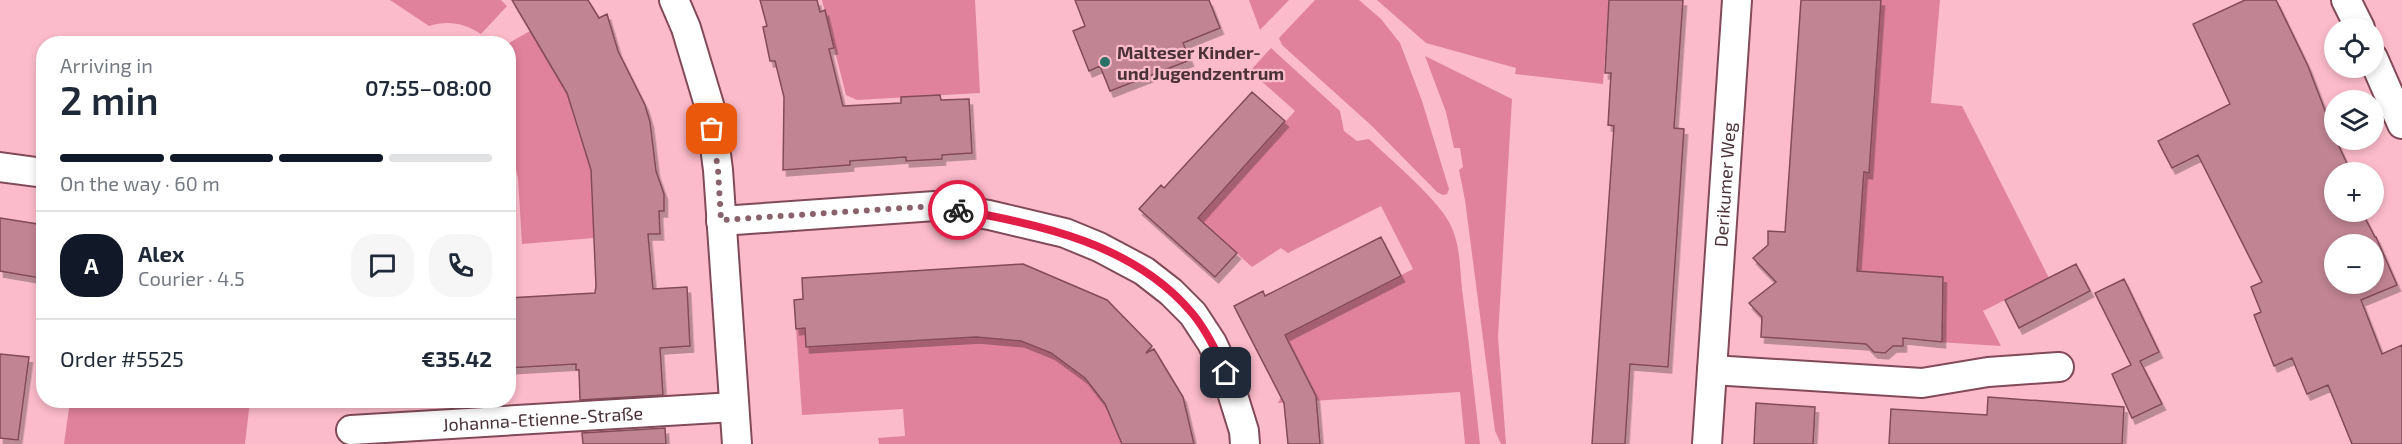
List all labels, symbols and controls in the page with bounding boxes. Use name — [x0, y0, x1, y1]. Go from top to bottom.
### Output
map controls — [2324, 18, 2384, 294]
button: locate — [2324, 18, 2384, 78]
place label: Malteser Kinder- und Jugendzentrum — [1117, 41, 1284, 84]
text: Arriving in — [60, 53, 153, 77]
marker: Malteser Kinder- und Jugendzentrum — [1098, 55, 1112, 69]
text: 07:55–08:00 — [365, 74, 492, 100]
text: 2 min — [60, 76, 159, 123]
button: layers — [2324, 90, 2384, 150]
pin — [686, 103, 737, 154]
icon: bag — [695, 112, 728, 145]
street label: Derikumer Weg — [1709, 121, 1740, 248]
button: + — [2324, 162, 2384, 222]
text: On the way · 60 m — [60, 171, 220, 195]
courier — [928, 180, 988, 240]
icon: bike — [942, 194, 975, 227]
button: chat — [351, 234, 414, 297]
button: phone — [429, 234, 492, 297]
button: − — [2324, 234, 2384, 294]
text: Alex — [138, 240, 184, 266]
text: A — [84, 252, 99, 278]
text: Courier · 4.5 — [138, 266, 245, 290]
text: Order #5525 — [60, 345, 184, 371]
text: €35.42 — [421, 345, 492, 371]
pin — [1200, 347, 1251, 398]
icon: home — [1209, 356, 1242, 389]
street label: Johanna-Etienne-Straße — [442, 401, 644, 435]

